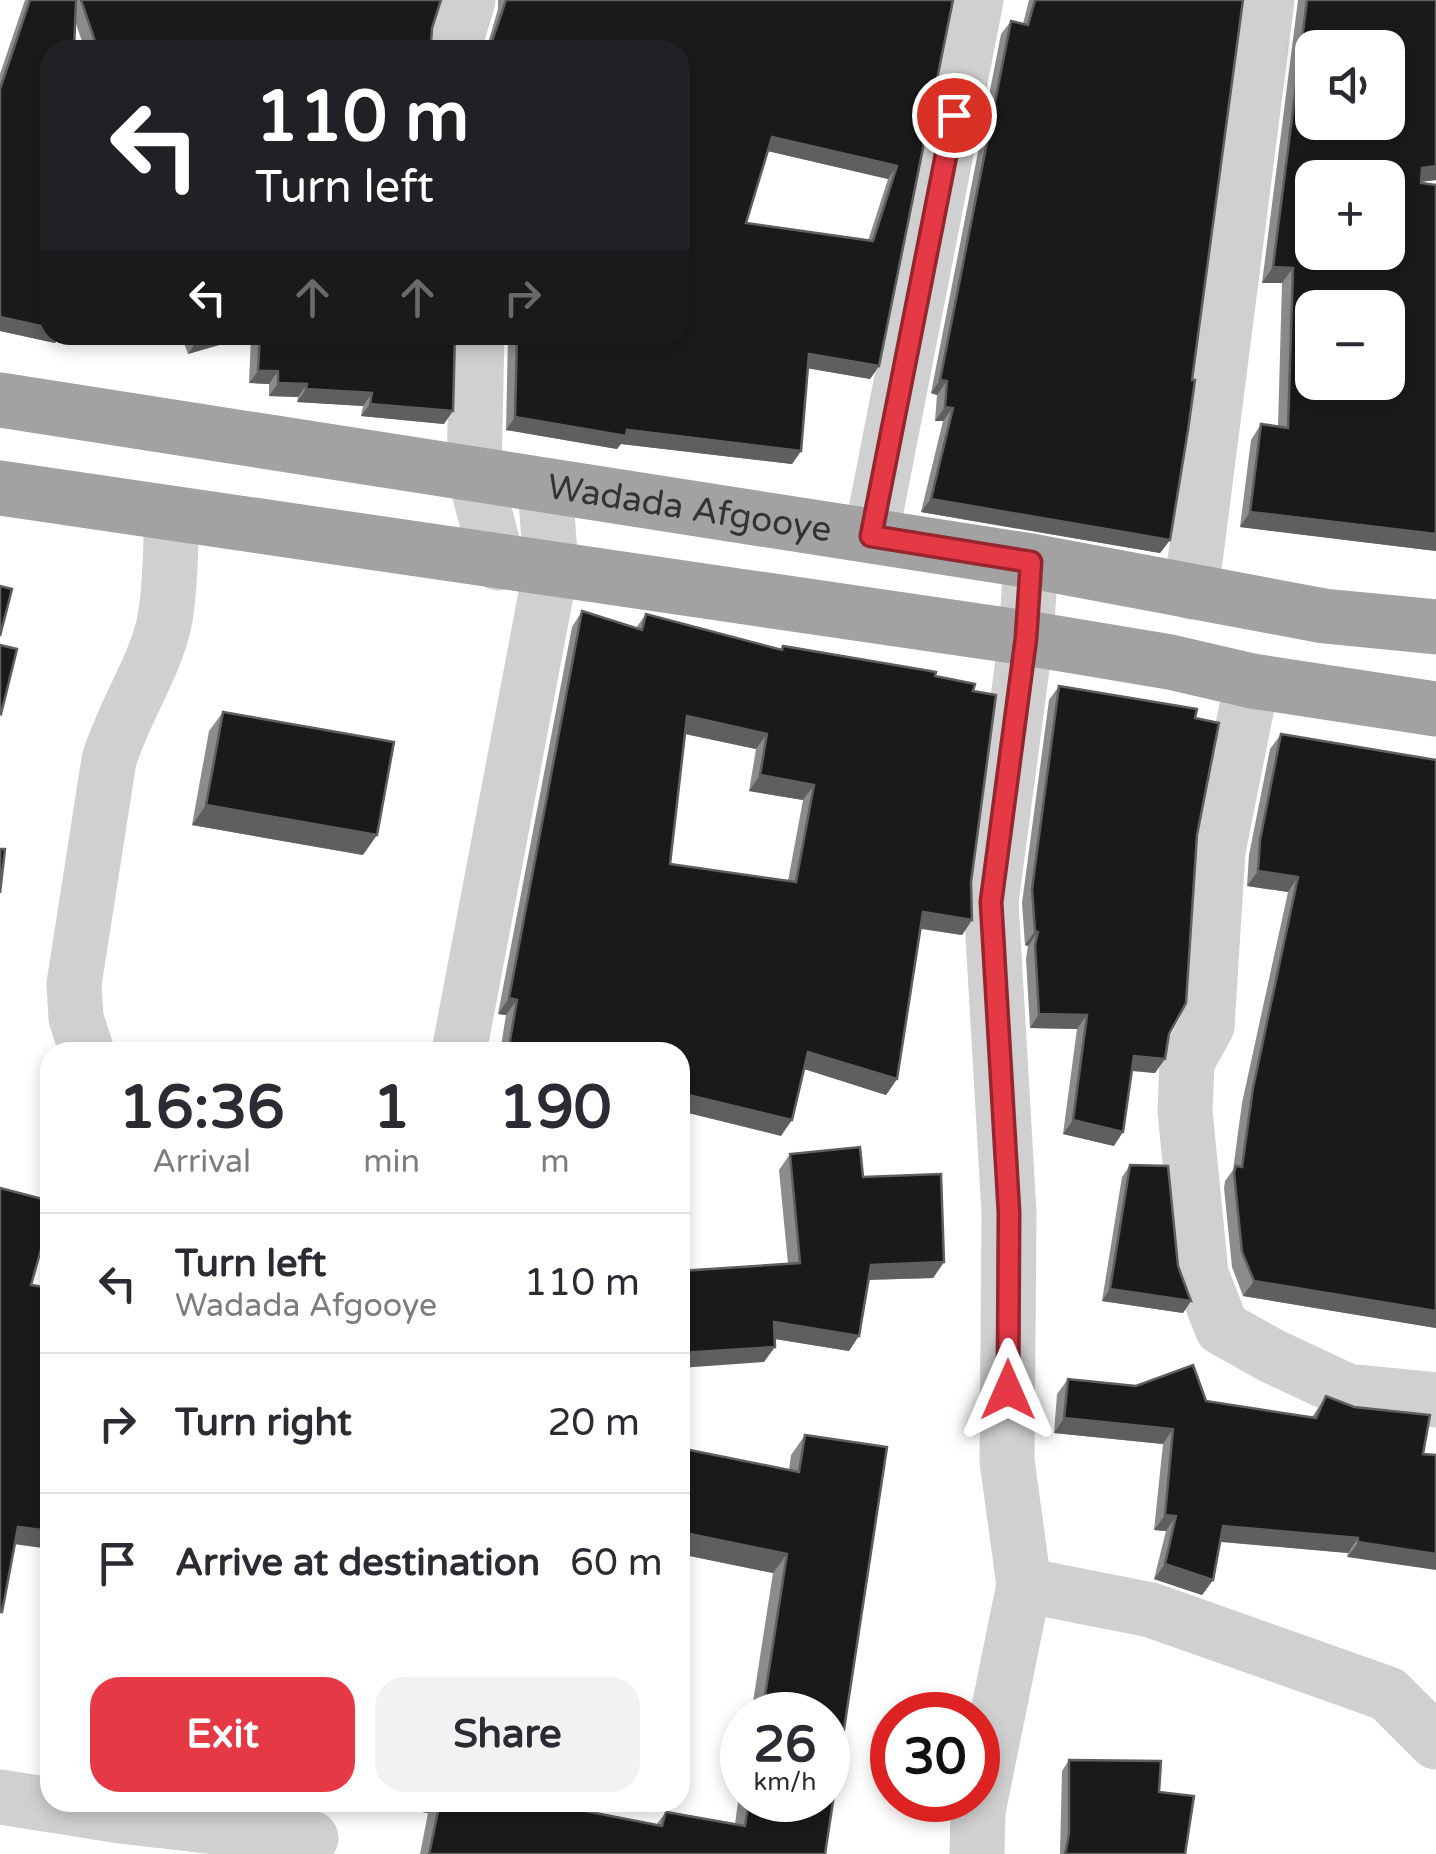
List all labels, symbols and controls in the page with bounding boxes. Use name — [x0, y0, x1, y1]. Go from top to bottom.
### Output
map controls — [1295, 30, 1405, 400]
button: sound — [1295, 30, 1405, 140]
pin — [912, 73, 997, 158]
text: 110 m — [255, 76, 469, 160]
icon: left — [90, 80, 220, 210]
icon: arrive — [927, 88, 982, 143]
button: + — [1295, 160, 1405, 270]
text: Turn left — [255, 161, 434, 215]
icon: left — [180, 270, 235, 325]
icon: ahead — [285, 270, 340, 325]
icon: ahead — [390, 270, 445, 325]
icon: right — [495, 270, 550, 325]
button: − — [1295, 290, 1405, 400]
street label: Wadada Afgooye — [545, 466, 834, 552]
text: 16:36 — [118, 1072, 285, 1144]
text: 1 — [373, 1072, 410, 1144]
text: 190 — [498, 1072, 612, 1144]
text: Arrival — [152, 1143, 251, 1181]
text: min — [363, 1143, 420, 1181]
text: m — [540, 1143, 570, 1181]
text: Turn left — [175, 1241, 326, 1287]
icon: left — [90, 1256, 145, 1311]
text: 110 m — [524, 1260, 640, 1306]
text: Wadada Afgooye — [175, 1287, 437, 1325]
position arrow — [956, 1338, 1060, 1442]
icon: right — [90, 1396, 145, 1451]
text: Turn right — [175, 1400, 352, 1446]
text: 20 m — [548, 1400, 640, 1446]
icon: arrive — [90, 1536, 145, 1591]
text: Arrive at destination — [175, 1540, 540, 1586]
text: 60 m — [570, 1540, 663, 1586]
button: Exit — [90, 1677, 355, 1792]
button: Share — [375, 1677, 640, 1792]
speed limit sign: 30 — [870, 1692, 1000, 1822]
text: 26 — [754, 1715, 816, 1775]
text: km/h — [754, 1767, 816, 1797]

